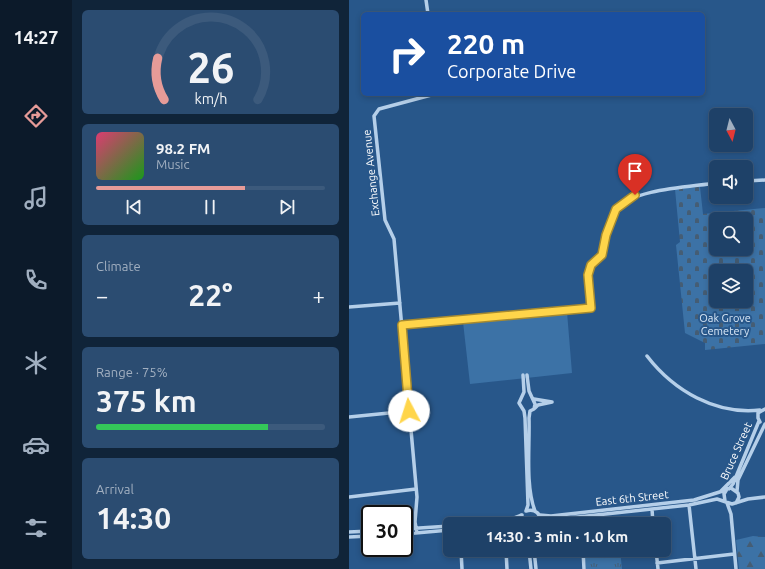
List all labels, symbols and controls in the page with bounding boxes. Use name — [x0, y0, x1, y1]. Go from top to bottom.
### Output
text: 14:27 — [13, 27, 59, 47]
icon: right — [381, 28, 433, 80]
text: 220 m — [447, 28, 525, 59]
text: 26 — [187, 44, 234, 91]
text: Corporate Drive — [447, 61, 576, 81]
text: km/h — [194, 91, 227, 107]
icon: directions — [22, 102, 50, 130]
north arrow — [709, 108, 753, 152]
map controls — [709, 108, 753, 308]
street label: Exchange Avenue — [360, 129, 382, 217]
text: 98.2 FM — [156, 140, 210, 157]
pin — [618, 154, 652, 195]
text: Music — [156, 157, 190, 171]
icon: arrive — [624, 160, 646, 182]
button: sound — [709, 160, 753, 204]
icon: music — [22, 184, 50, 212]
icon: previous — [123, 196, 145, 218]
icon: pause — [199, 196, 221, 218]
icon: next — [276, 196, 298, 218]
button: search — [709, 212, 753, 256]
text: Climate — [96, 259, 141, 273]
button: layers — [709, 264, 753, 308]
icon: phone — [22, 266, 50, 294]
text: 22° — [188, 278, 233, 312]
text: − — [96, 283, 108, 308]
text: + — [313, 283, 325, 308]
park label: Oak Grove Cemetery — [699, 312, 751, 337]
icon: climate — [22, 349, 50, 377]
text: Range · 75% — [96, 365, 168, 379]
text: 375 km — [96, 384, 197, 418]
position arrow — [388, 390, 430, 432]
street label: Bruce Street — [718, 420, 754, 482]
icon: car — [22, 431, 50, 459]
text: Arrival — [96, 482, 134, 496]
street label: East 6th Street — [595, 488, 670, 508]
text: 14:30 — [96, 501, 171, 535]
speed limit sign: 30 — [361, 505, 413, 557]
icon: filters — [22, 514, 50, 542]
text: 14:30 · 3 min · 1.0 km — [486, 528, 628, 545]

